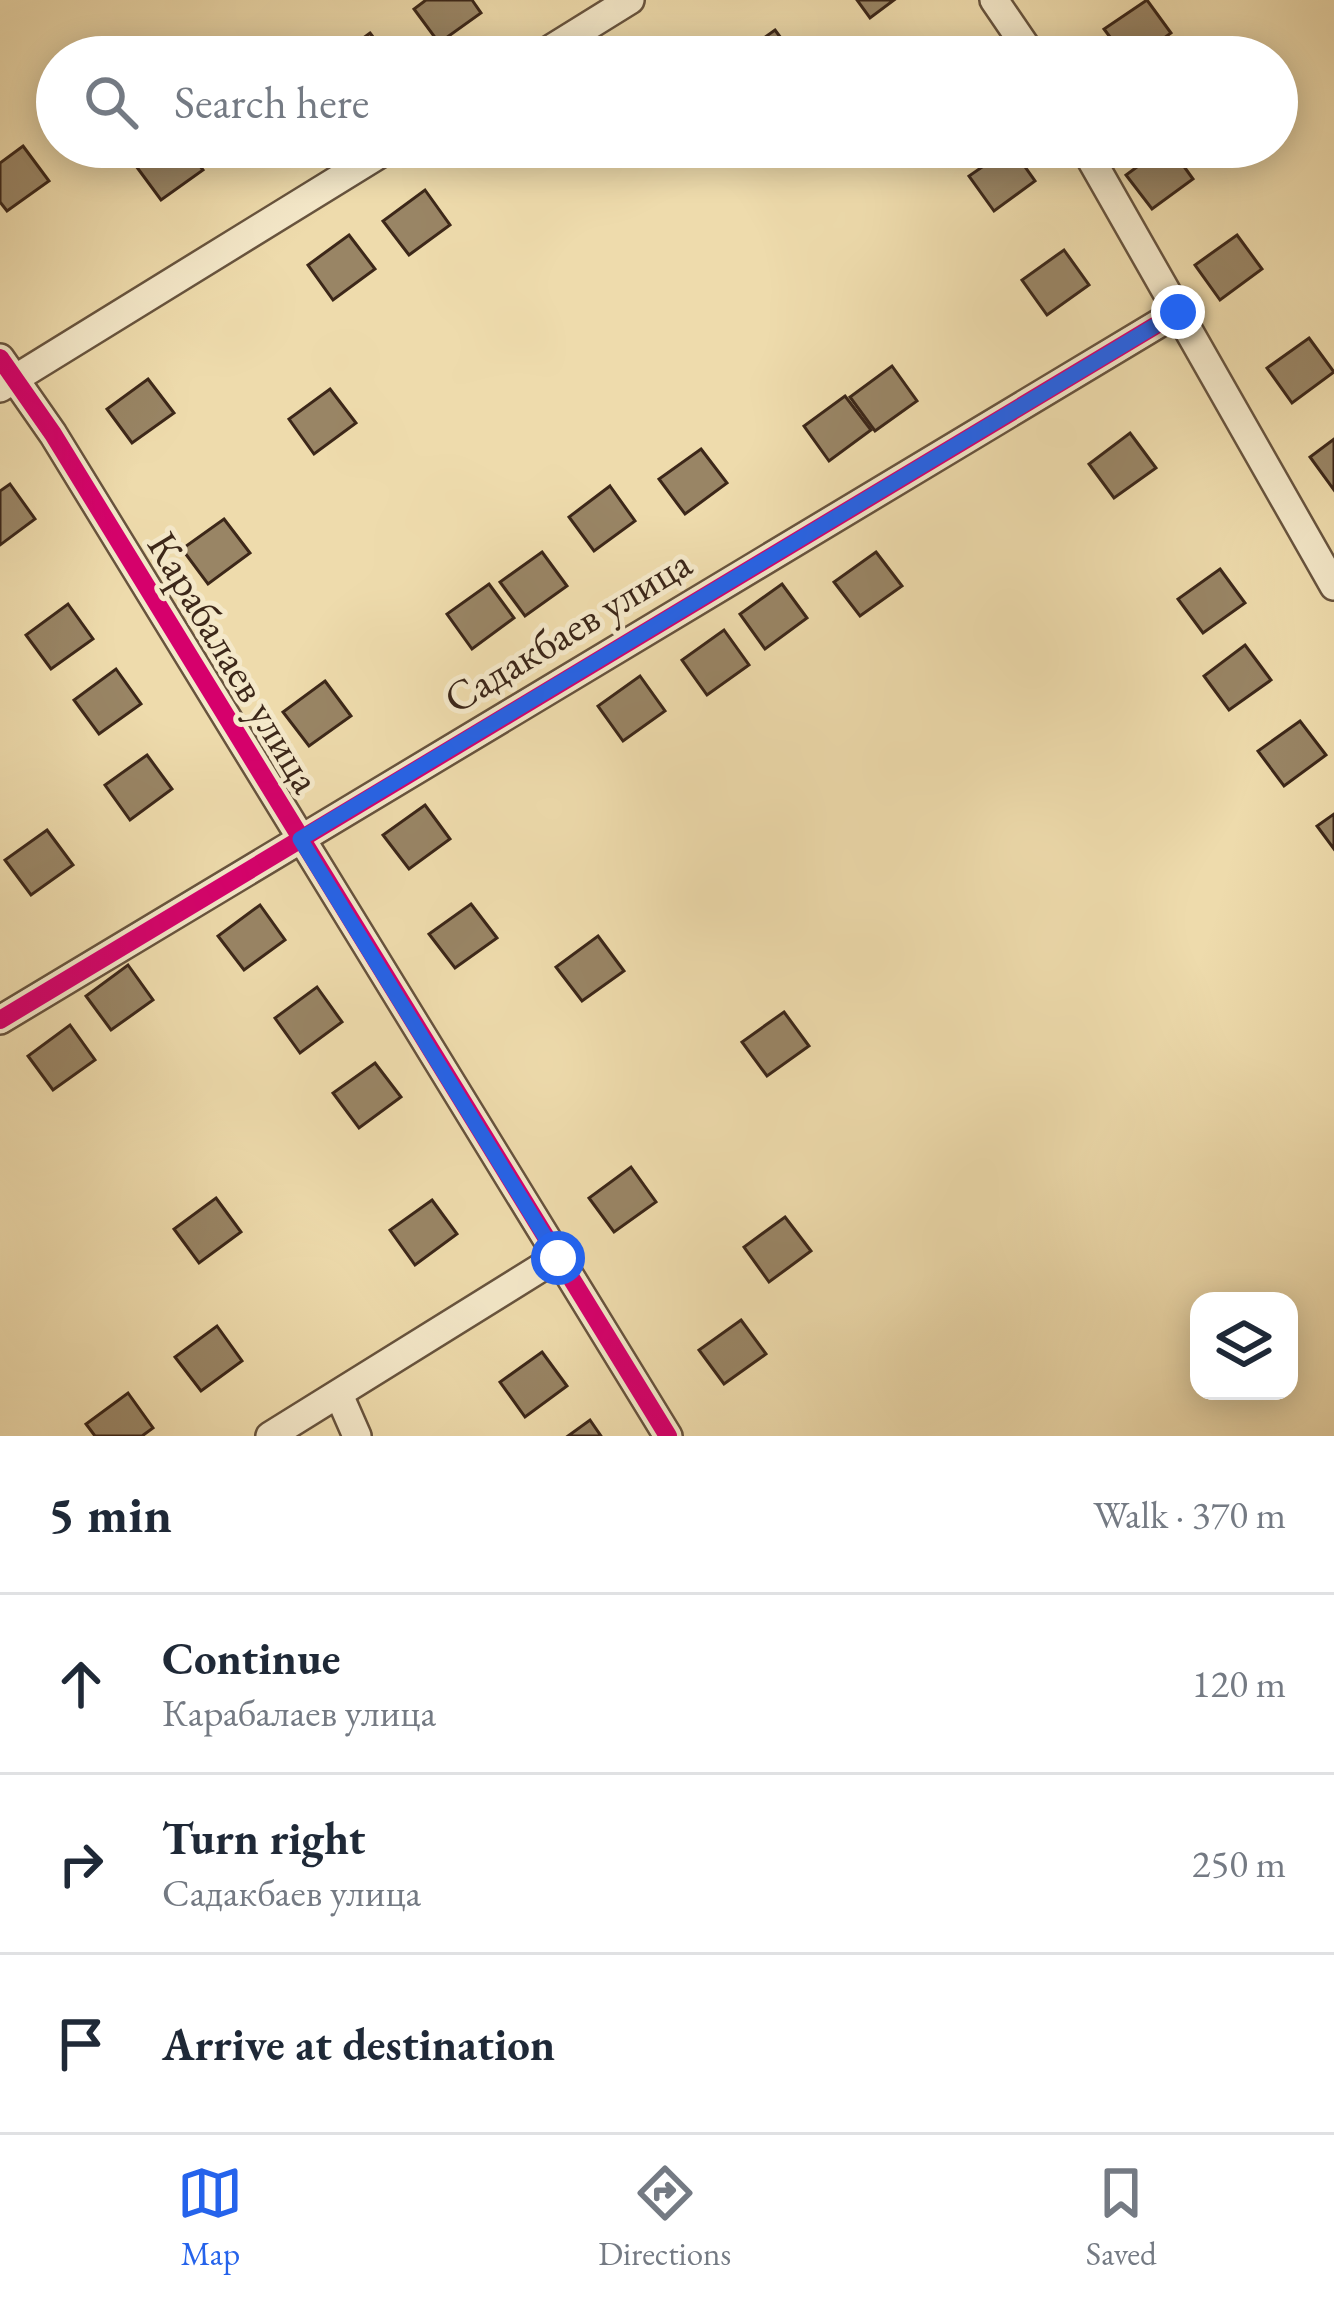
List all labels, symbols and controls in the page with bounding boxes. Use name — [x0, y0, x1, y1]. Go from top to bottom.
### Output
search box — [36, 36, 1298, 168]
icon: search — [78, 69, 144, 135]
text: Search here — [174, 73, 369, 131]
route end — [1151, 285, 1205, 339]
street label: Карабалаев улица — [135, 522, 334, 803]
street label: Садакбаев улица — [434, 535, 701, 726]
route start — [531, 1231, 585, 1285]
map controls — [1190, 1292, 1298, 1400]
button: layers — [1190, 1292, 1298, 1400]
text: 5 min — [48, 1481, 172, 1547]
text: Walk · 370 m — [1093, 1489, 1286, 1540]
text: Continue — [162, 1629, 340, 1687]
icon: ahead — [48, 1651, 114, 1717]
text: 120 m — [1192, 1658, 1286, 1709]
text: Карабалаев улица — [162, 1687, 436, 1738]
text: Turn right — [162, 1809, 365, 1867]
icon: right — [48, 1831, 114, 1897]
text: 250 m — [1192, 1838, 1286, 1889]
text: Садакбаев улица — [162, 1867, 421, 1918]
icon: arrive — [48, 2011, 114, 2077]
text: Arrive at destination — [162, 2015, 555, 2073]
tab: Map — [177, 2160, 243, 2275]
tab: Directions — [598, 2160, 731, 2275]
tab: Saved — [1086, 2160, 1157, 2275]

